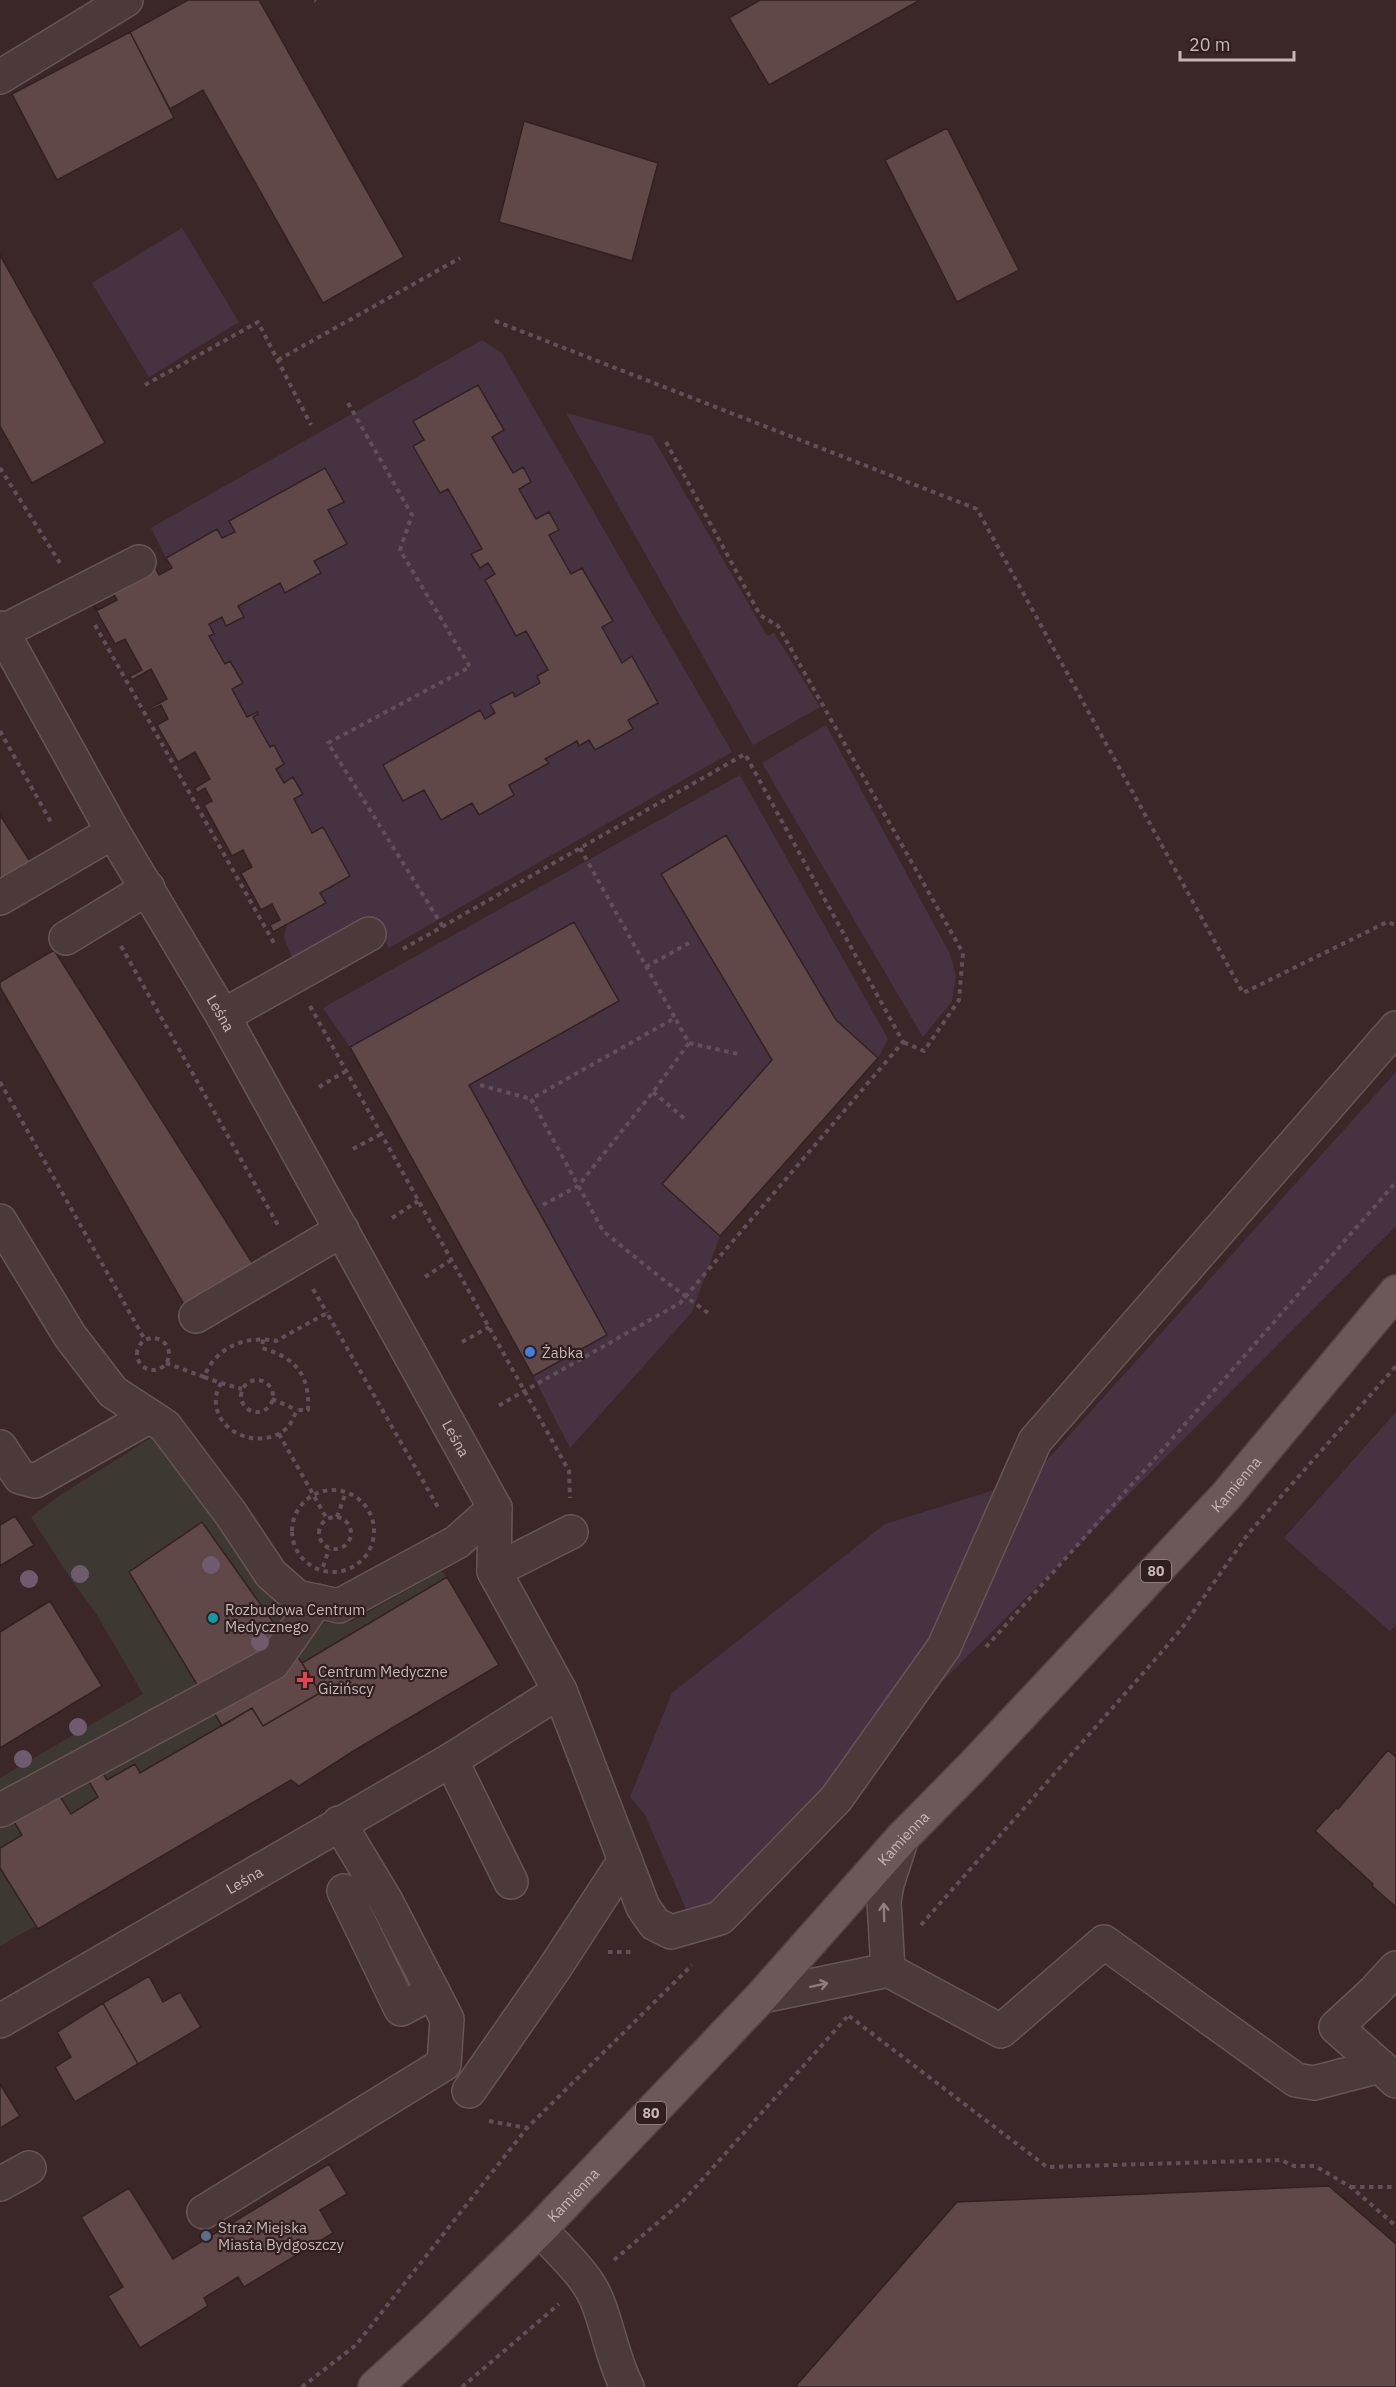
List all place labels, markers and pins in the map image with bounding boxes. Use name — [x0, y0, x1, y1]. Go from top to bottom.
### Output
place label: Żabka — [542, 1343, 583, 1362]
marker: Żabka — [523, 1345, 537, 1359]
place label: Rozbudowa Centrum Medycznego — [225, 1600, 365, 1636]
marker: Rozbudowa Centrum Medycznego — [206, 1611, 220, 1625]
place label: Centrum Medyczne Gizińscy — [318, 1662, 448, 1698]
marker: Centrum Medyczne Gizińscy — [296, 1671, 314, 1689]
place label: Straż Miejska Miasta Bydgoszczy — [218, 2218, 344, 2254]
marker: Straż Miejska Miasta Bydgoszczy — [199, 2229, 213, 2243]

